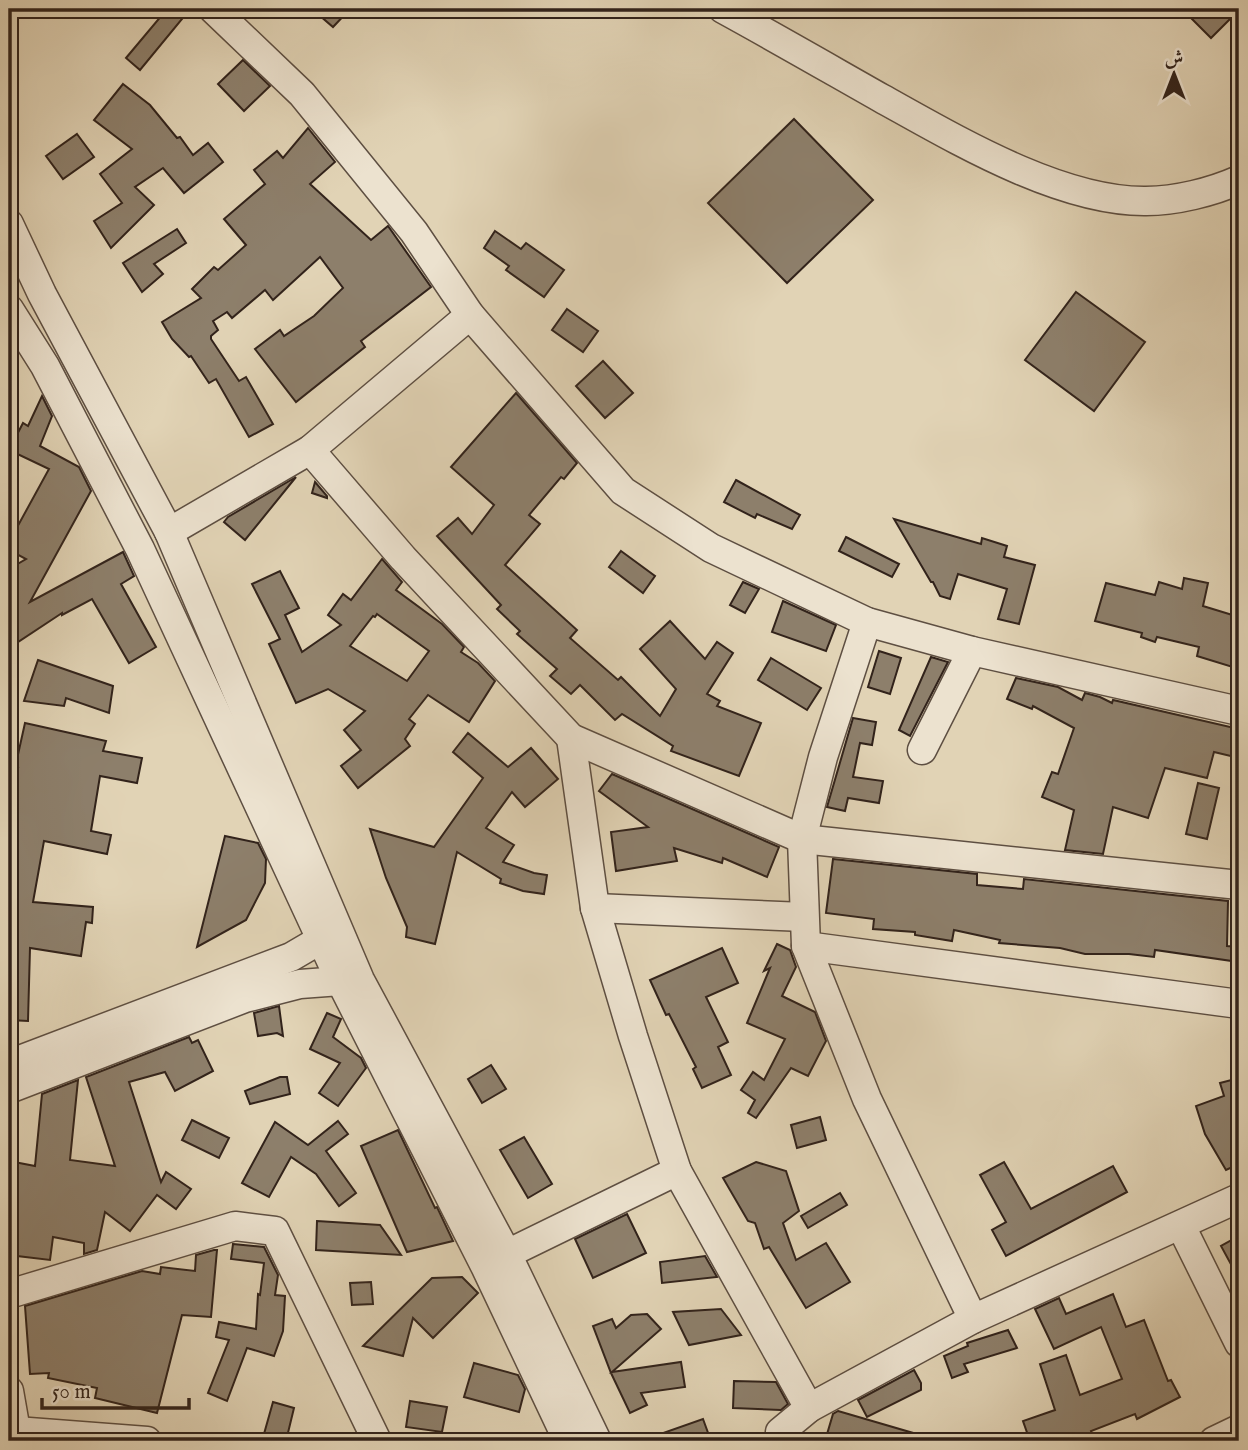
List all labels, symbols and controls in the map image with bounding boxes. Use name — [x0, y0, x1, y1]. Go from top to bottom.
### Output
north arrow — [1140, 38, 1210, 108]
text: ش — [1165, 47, 1183, 71]
scale bar — [42, 1366, 189, 1410]
text: 50 m — [52, 1379, 91, 1406]

